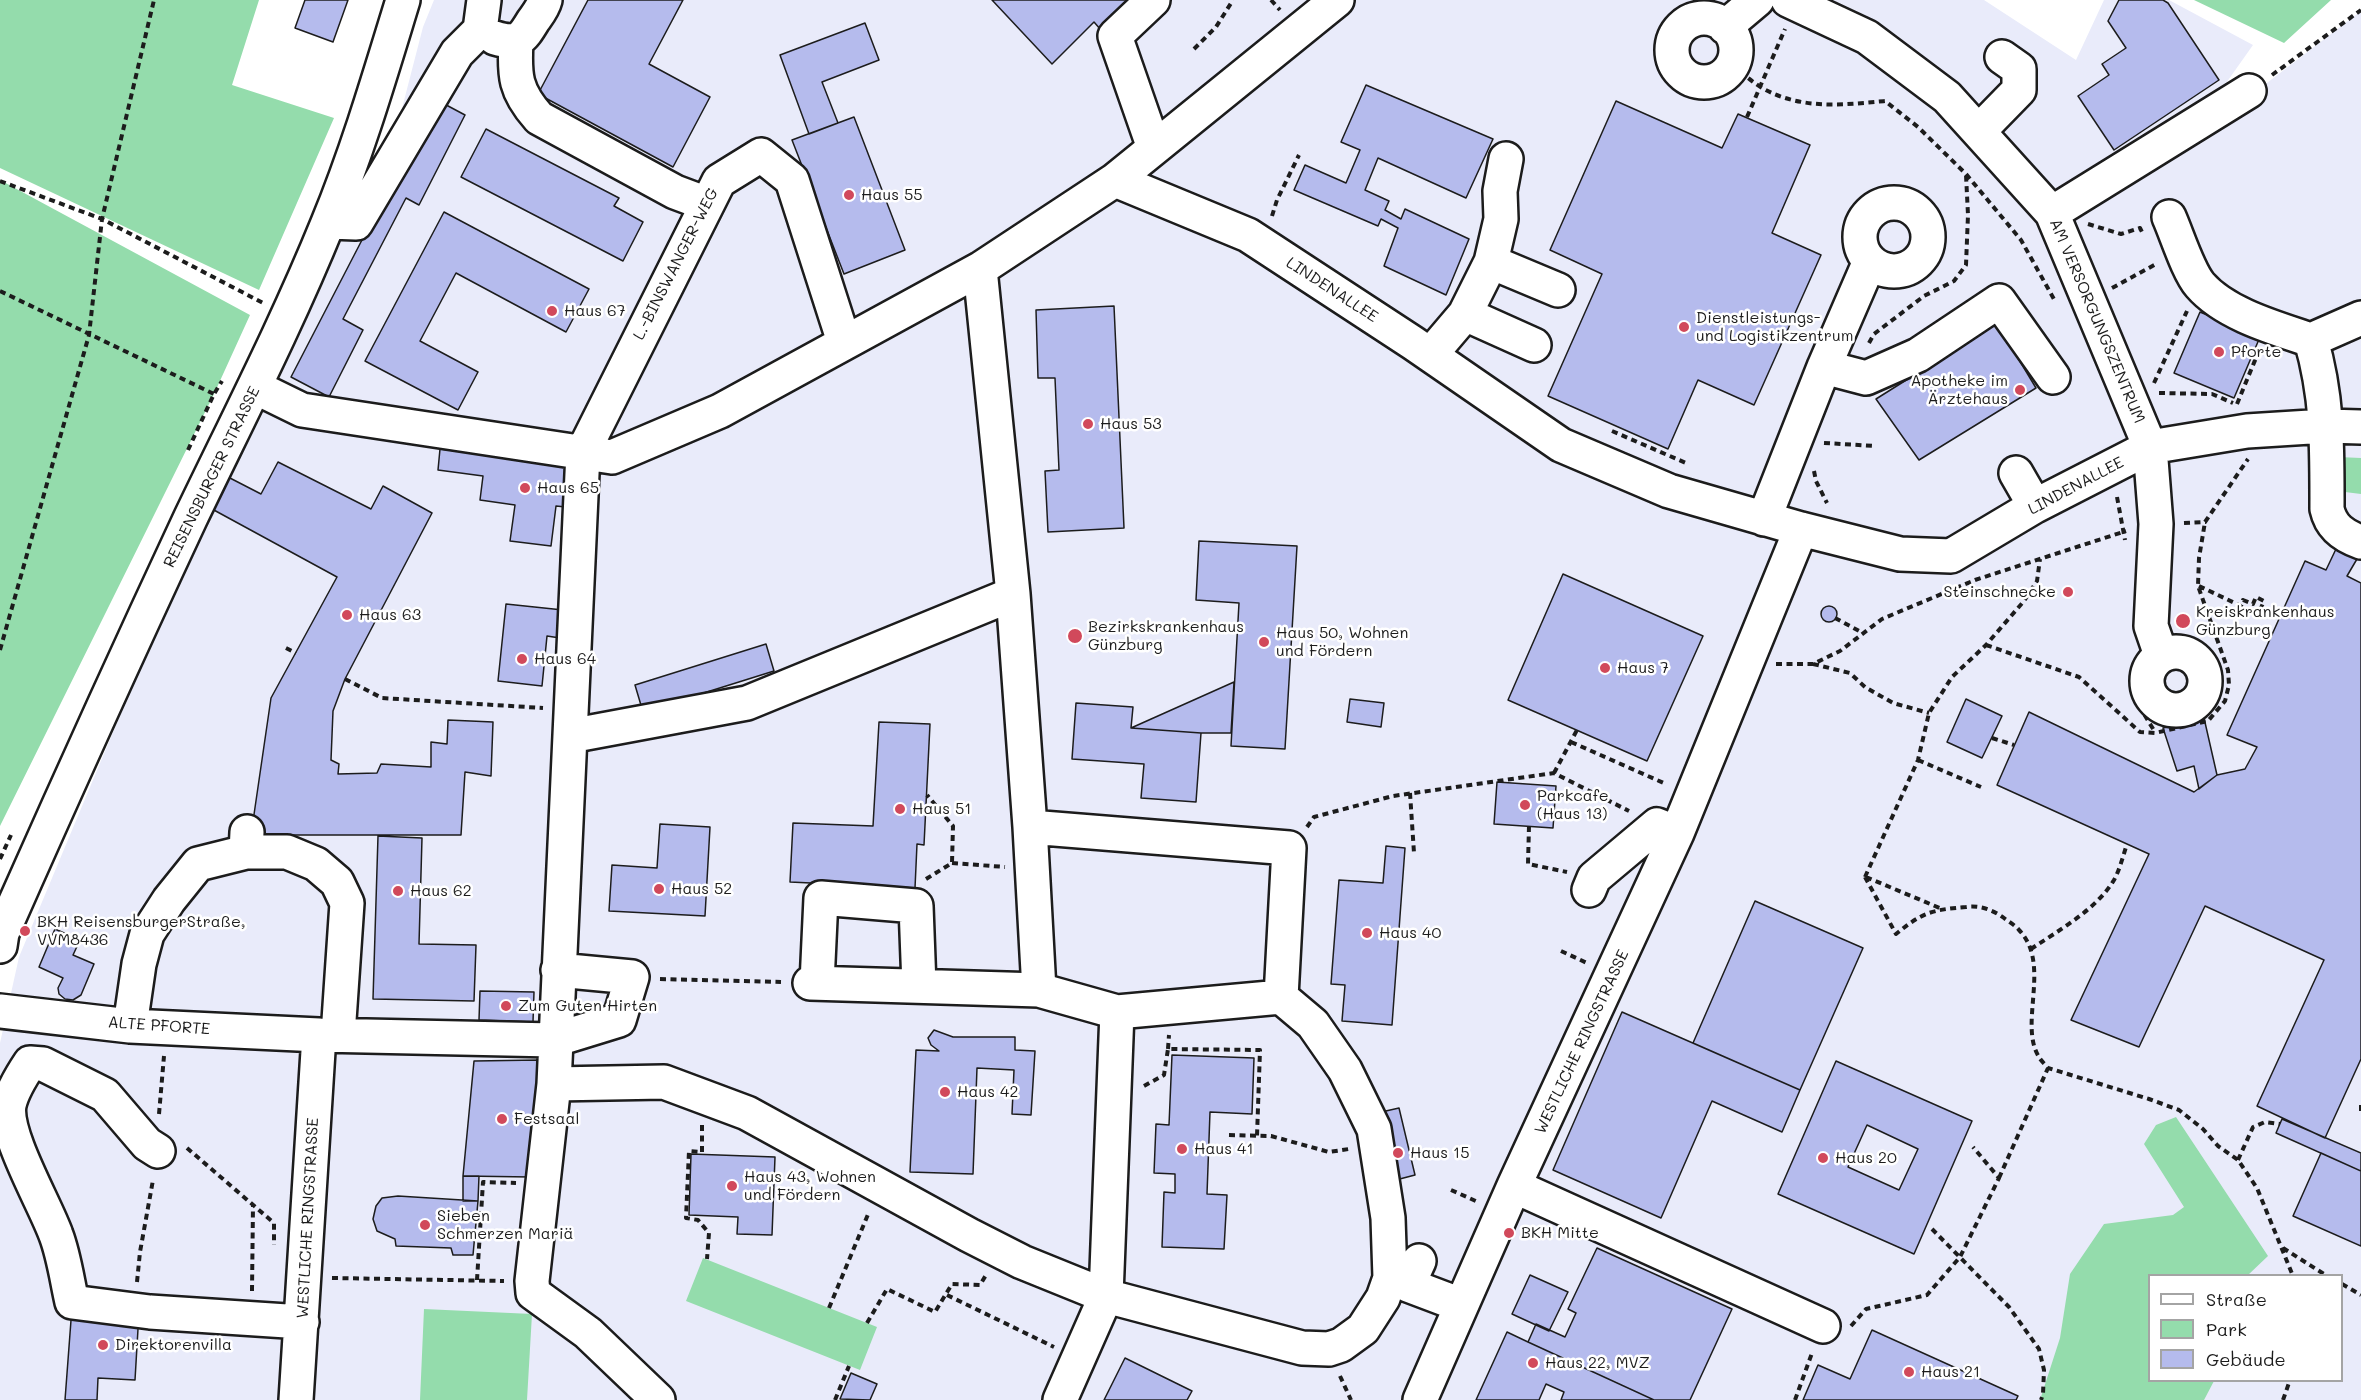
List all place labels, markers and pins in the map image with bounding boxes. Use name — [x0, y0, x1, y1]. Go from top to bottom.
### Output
place label: Haus 55 — [861, 185, 923, 205]
marker: Haus 55 — [842, 188, 856, 202]
place label: Haus 67 — [564, 301, 626, 321]
marker: Haus 67 — [545, 304, 559, 318]
place label: Dienstleistungs- und Logistikzentrum — [1696, 308, 1853, 346]
marker: Dienstleistungs- und Logistikzentrum — [1677, 320, 1691, 334]
place label: Pforte — [2231, 342, 2281, 362]
marker: Pforte — [2212, 345, 2226, 359]
place label: Apotheke im Ärztehaus — [1910, 371, 2008, 409]
marker: Apotheke im Ärztehaus — [2013, 383, 2027, 397]
place label: Haus 53 — [1100, 414, 1162, 434]
marker: Haus 53 — [1081, 417, 1095, 431]
place label: Haus 65 — [537, 478, 599, 498]
marker: Haus 65 — [518, 481, 532, 495]
place label: Steinschnecke — [1944, 582, 2056, 602]
marker: Steinschnecke — [2061, 585, 2075, 599]
place label: Kreiskrankenhaus Günzburg — [2196, 602, 2334, 640]
place label: Haus 63 — [359, 605, 421, 625]
marker: Haus 63 — [340, 608, 354, 622]
marker: Kreiskrankenhaus Günzburg — [2174, 612, 2192, 630]
place label: Bezirkskrankenhaus Günzburg — [1088, 617, 1244, 655]
place label: Haus 50, Wohnen und Fördern — [1276, 623, 1408, 661]
marker: Bezirkskrankenhaus Günzburg — [1066, 627, 1084, 645]
marker: Haus 50, Wohnen und Fördern — [1257, 635, 1271, 649]
place label: Haus 64 — [534, 649, 596, 669]
marker: Haus 64 — [515, 652, 529, 666]
place label: Haus 7 — [1617, 658, 1669, 678]
marker: Haus 7 — [1598, 661, 1612, 675]
place label: Parkcafe (Haus 13) — [1537, 786, 1609, 824]
marker: Parkcafe (Haus 13) — [1518, 798, 1532, 812]
place label: Haus 51 — [912, 799, 972, 819]
marker: Haus 51 — [893, 802, 907, 816]
place label: Haus 52 — [671, 879, 732, 899]
place label: Haus 62 — [410, 881, 472, 901]
marker: Haus 52 — [652, 882, 666, 896]
marker: Haus 62 — [391, 884, 405, 898]
place label: BKH ReisensburgerStraße, VVM8436 — [37, 912, 246, 950]
place label: Haus 40 — [1379, 923, 1441, 943]
marker: BKH ReisensburgerStraße, VVM8436 — [18, 924, 32, 938]
marker: Haus 40 — [1360, 926, 1374, 940]
place label: Zum Guten Hirten — [518, 996, 657, 1016]
marker: Zum Guten Hirten — [499, 999, 513, 1013]
place label: Haus 42 — [957, 1082, 1018, 1102]
marker: Haus 42 — [938, 1085, 952, 1099]
place label: Festsaal — [514, 1109, 579, 1129]
marker: Festsaal — [495, 1112, 509, 1126]
place label: Haus 41 — [1194, 1139, 1254, 1159]
marker: Haus 41 — [1175, 1142, 1189, 1156]
place label: Haus 15 — [1410, 1143, 1470, 1163]
marker: Haus 15 — [1391, 1146, 1405, 1160]
place label: Haus 20 — [1835, 1148, 1897, 1168]
marker: Haus 20 — [1816, 1151, 1830, 1165]
place label: Haus 43, Wohnen und Fördern — [744, 1167, 876, 1205]
marker: Haus 43, Wohnen und Fördern — [725, 1179, 739, 1193]
place label: Sieben Schmerzen Mariä — [437, 1206, 574, 1244]
marker: Sieben Schmerzen Mariä — [418, 1218, 432, 1232]
place label: BKH Mitte — [1521, 1223, 1599, 1243]
marker: BKH Mitte — [1502, 1226, 1516, 1240]
place label: Direktorenvilla — [115, 1335, 232, 1355]
marker: Direktorenvilla — [96, 1338, 110, 1352]
place label: Haus 22, MVZ — [1545, 1353, 1650, 1373]
marker: Haus 22, MVZ — [1526, 1356, 1540, 1370]
place label: Haus 21 — [1921, 1362, 1980, 1382]
marker: Haus 21 — [1902, 1365, 1916, 1379]

